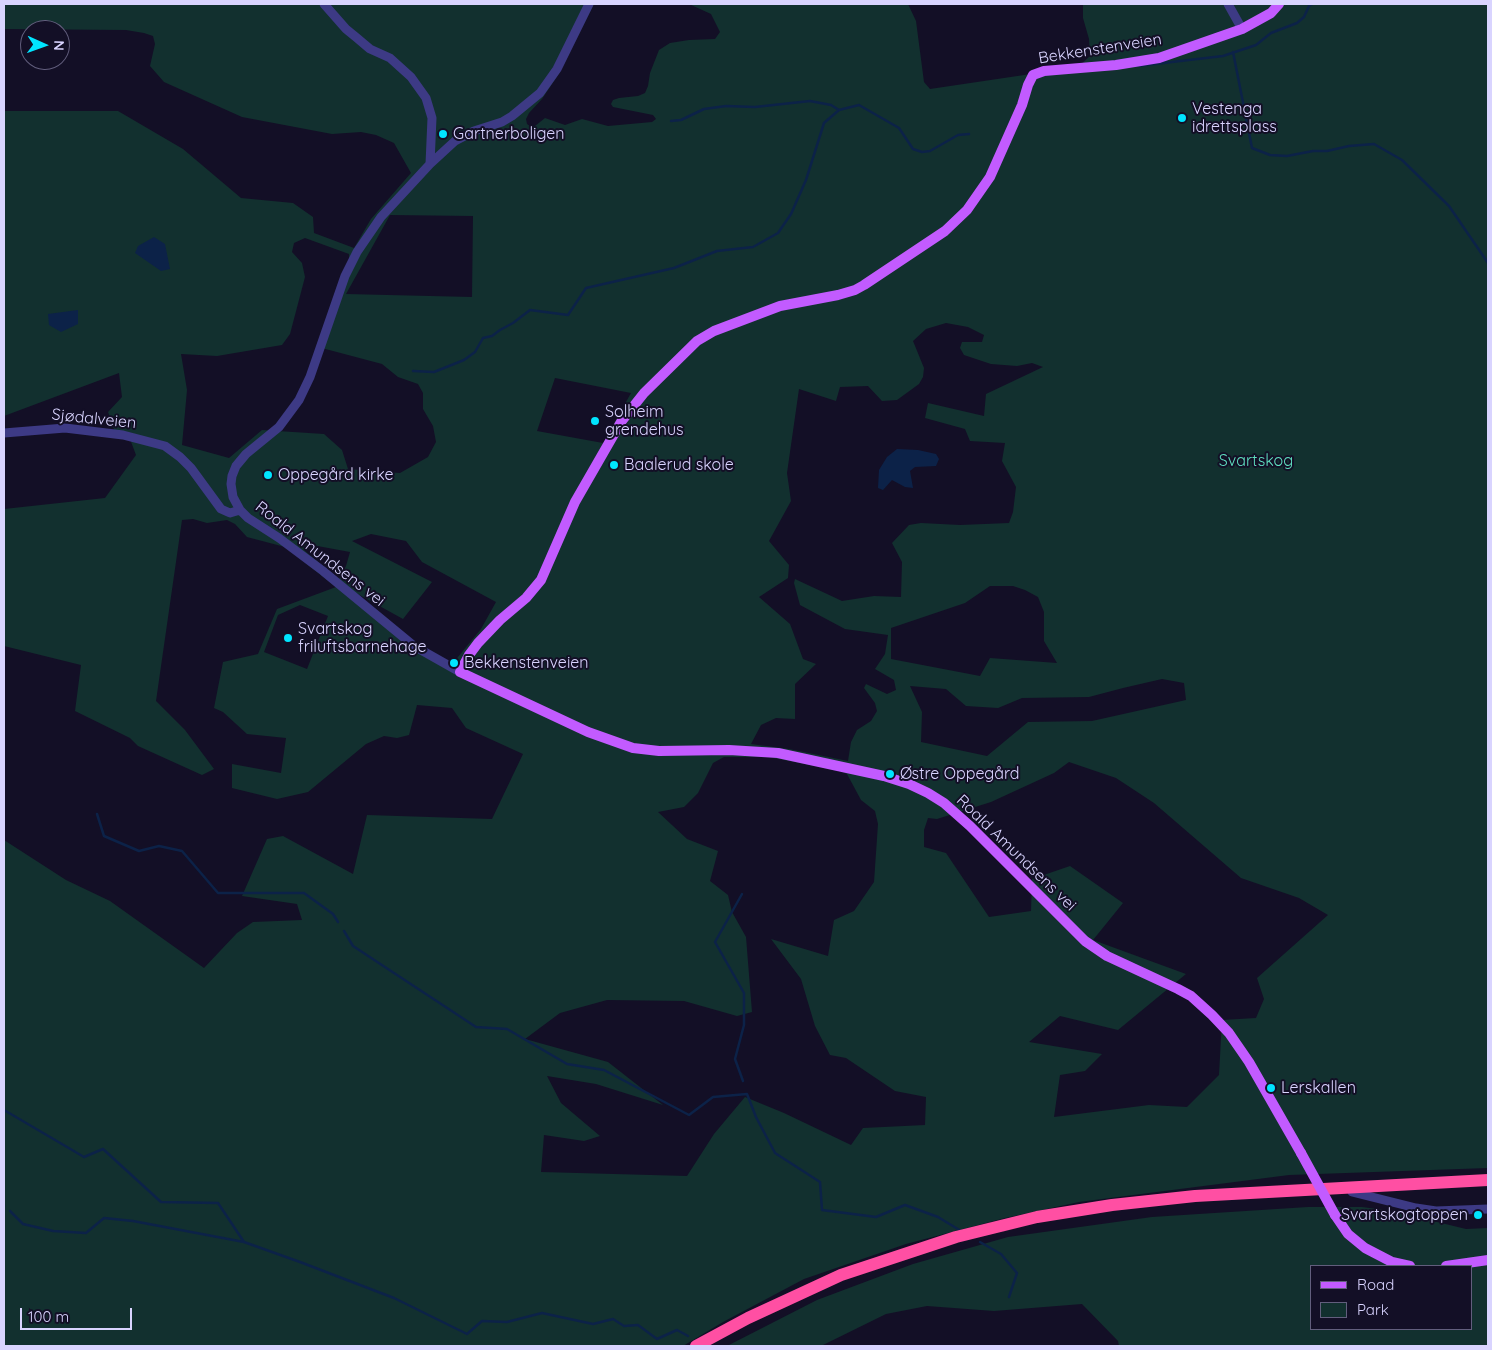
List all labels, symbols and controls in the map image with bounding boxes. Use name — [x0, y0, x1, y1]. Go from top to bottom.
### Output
north arrow — [20, 20, 70, 70]
street label: Bekkenstenveien — [1037, 30, 1163, 68]
text: N — [50, 40, 68, 51]
place label: Vestenga idrettsplass — [1192, 99, 1277, 137]
marker: Vestenga idrettsplass — [1176, 112, 1188, 124]
place label: Gartnerboligen — [453, 124, 564, 144]
marker: Gartnerboligen — [437, 128, 449, 140]
place label: Solheim grendehus — [605, 402, 684, 440]
street label: Sjødalveien — [51, 405, 137, 433]
marker: Solheim grendehus — [589, 415, 601, 427]
park label: Svartskog — [1219, 451, 1293, 471]
place label: Baalerud skole — [624, 455, 734, 475]
marker: Baalerud skole — [608, 459, 620, 471]
place label: Oppegård kirke — [278, 465, 393, 485]
marker: Oppegård kirke — [262, 469, 274, 481]
street label: Roald Amundsens vei — [251, 497, 389, 611]
place label: Svartskog friluftsbarnehage — [298, 619, 426, 657]
marker: Svartskog friluftsbarnehage — [282, 632, 294, 644]
place label: Bekkenstenveien — [464, 653, 589, 673]
marker: Bekkenstenveien — [448, 657, 460, 669]
place label: Østre Oppegård — [900, 764, 1019, 784]
marker: Østre Oppegård — [884, 768, 896, 780]
street label: Roald Amundsens vei — [952, 791, 1080, 915]
place label: Lerskallen — [1281, 1078, 1356, 1098]
marker: Lerskallen — [1265, 1082, 1277, 1094]
place label: Svartskogtoppen — [1341, 1205, 1468, 1225]
marker: Svartskogtoppen — [1472, 1209, 1484, 1221]
legend — [1310, 1265, 1472, 1330]
text: Road — [1357, 1275, 1394, 1294]
scale bar — [22, 1298, 135, 1330]
text: Park — [1357, 1300, 1389, 1319]
text: 100 m — [28, 1307, 69, 1326]

